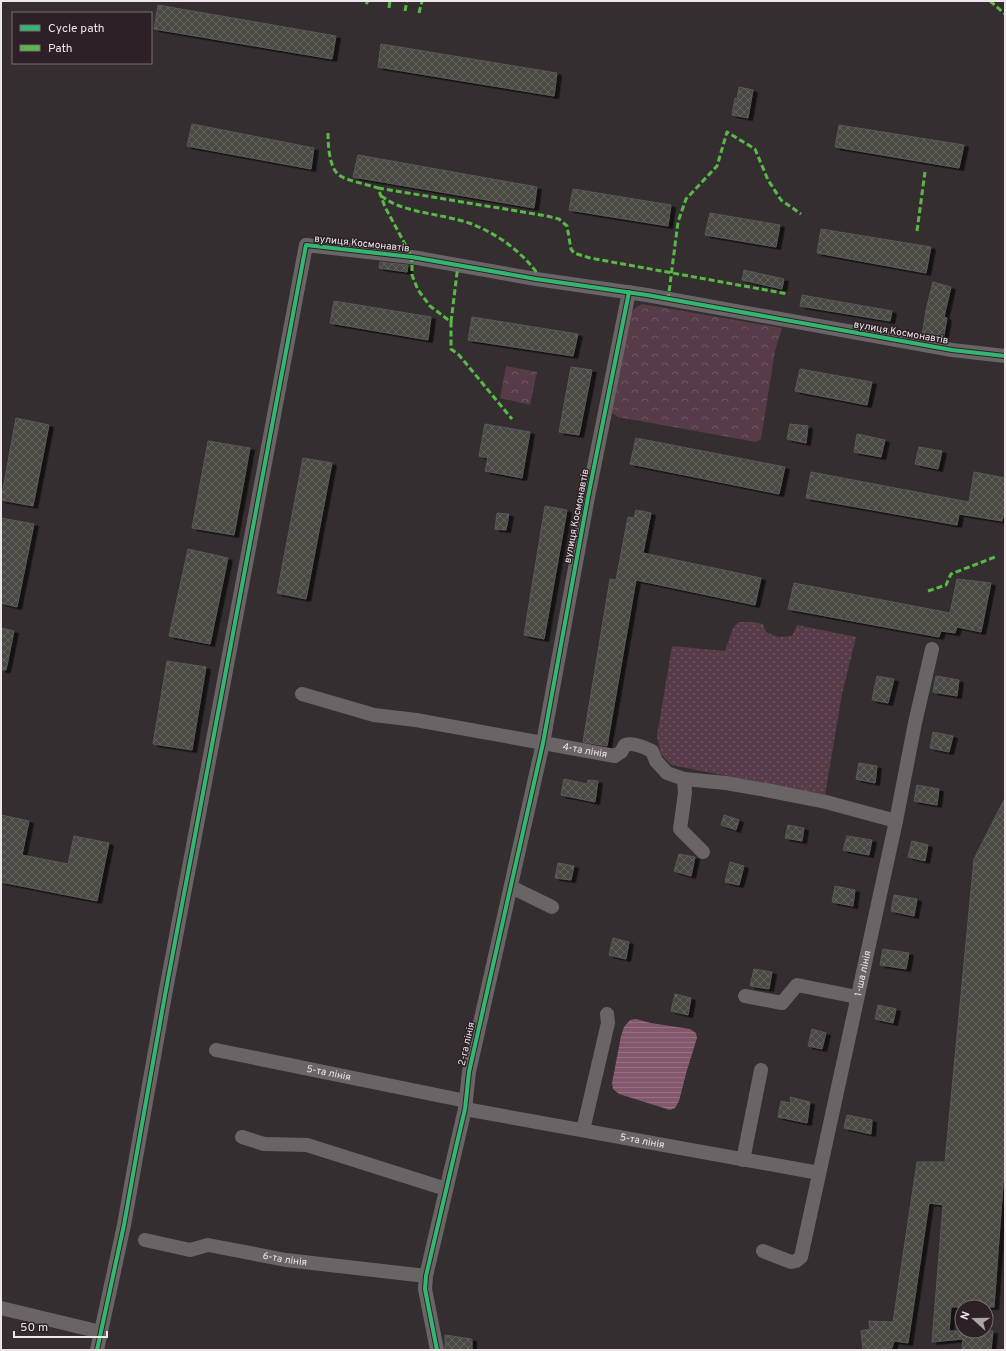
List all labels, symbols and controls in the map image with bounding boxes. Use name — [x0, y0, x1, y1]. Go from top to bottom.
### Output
legend — [12, 12, 152, 64]
text: Cycle path — [48, 21, 105, 37]
text: Path — [48, 41, 73, 57]
street label: вулиця Космонавтів — [314, 233, 410, 255]
street label: вулиця Космонавтів — [853, 318, 949, 348]
street label: вулиця Космонавтів — [561, 468, 593, 564]
street label: 4-та лінія — [562, 740, 608, 761]
street label: 1-ша лінія — [852, 949, 874, 997]
street label: 2-га лінія — [456, 1021, 478, 1067]
street label: 5-та лінія — [305, 1062, 352, 1084]
street label: 5-та лінія — [619, 1131, 665, 1151]
street label: 6-та лінія — [262, 1249, 308, 1269]
north arrow — [954, 1299, 994, 1339]
text: N — [958, 1310, 974, 1322]
scale bar — [14, 1313, 107, 1339]
text: 50 m — [20, 1320, 48, 1336]

